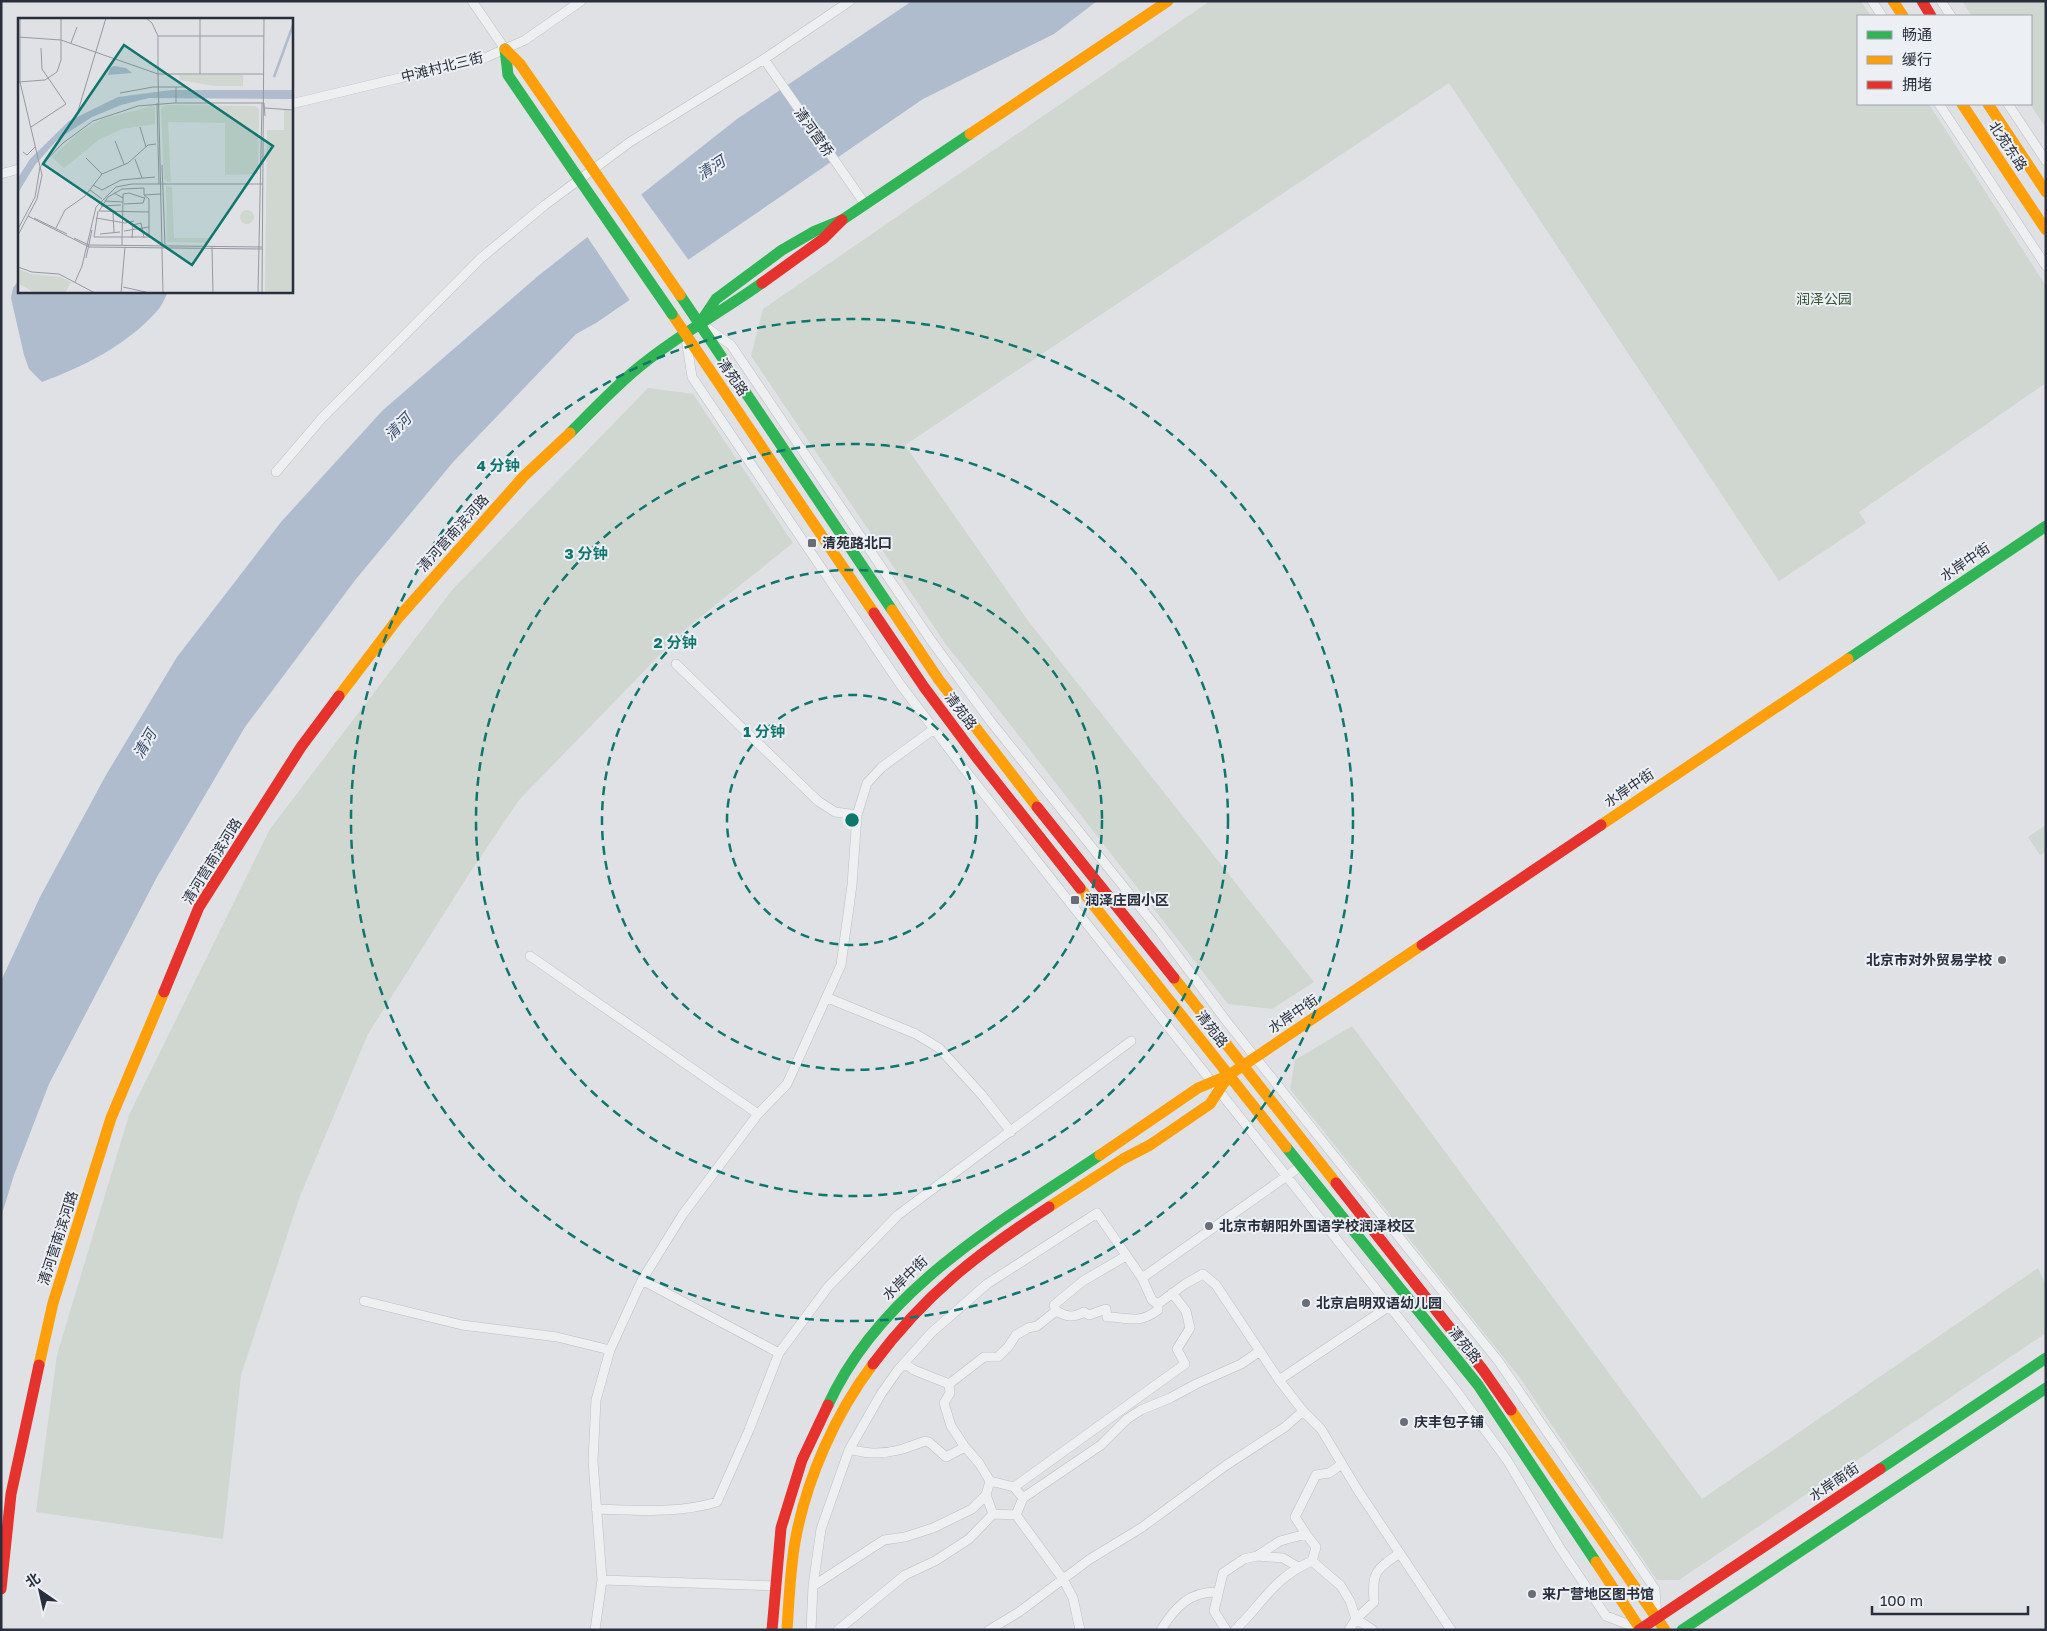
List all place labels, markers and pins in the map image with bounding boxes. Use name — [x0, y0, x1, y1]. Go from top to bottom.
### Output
place label: 清苑路北口 — [822, 534, 892, 551]
marker: 清苑路北口 — [806, 537, 818, 549]
centre of rings — [843, 811, 861, 829]
place label: 润泽庄园小区 — [1085, 891, 1169, 908]
marker: 润泽庄园小区 — [1069, 894, 1081, 906]
place label: 北京市对外贸易学校 — [1866, 951, 1992, 968]
marker: 北京市对外贸易学校 — [1996, 954, 2008, 966]
place label: 北京市朝阳外国语学校润泽校区 — [1219, 1217, 1415, 1234]
marker: 北京市朝阳外国语学校润泽校区 — [1203, 1220, 1215, 1232]
place label: 北京启明双语幼儿园 — [1316, 1294, 1442, 1311]
marker: 北京启明双语幼儿园 — [1300, 1297, 1312, 1309]
place label: 庆丰包子铺 — [1414, 1413, 1484, 1430]
marker: 庆丰包子铺 — [1398, 1416, 1410, 1428]
place label: 来广营地区图书馆 — [1542, 1585, 1654, 1602]
marker: 来广营地区图书馆 — [1526, 1588, 1538, 1600]

